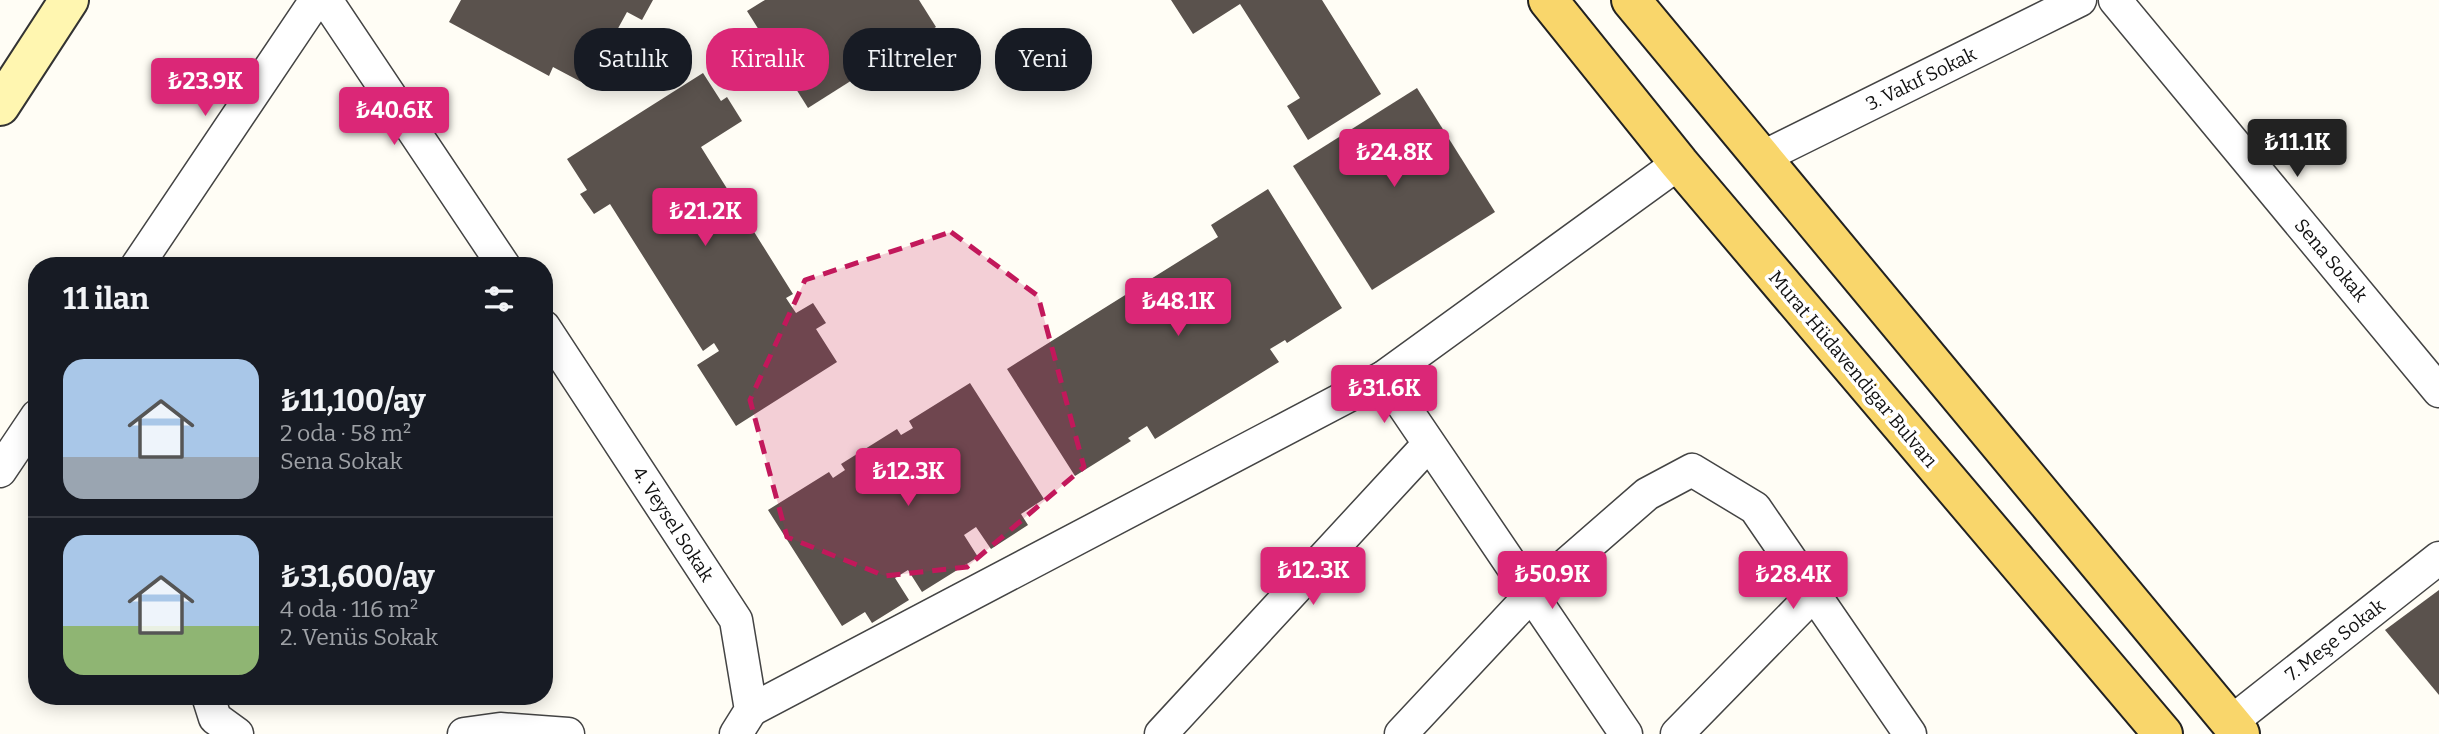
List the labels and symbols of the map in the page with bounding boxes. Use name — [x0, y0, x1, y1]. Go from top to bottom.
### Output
street label: 3. Vakıf Sokak — [1862, 42, 1980, 116]
pin: ₺23.9K — [148, 58, 262, 118]
pin: ₺40.6K — [337, 88, 451, 147]
pin: ₺11.1K — [2240, 120, 2354, 179]
pin: ₺24.8K — [1337, 130, 1451, 189]
pin: ₺21.2K — [648, 188, 762, 248]
street label: Sena Sokak — [2290, 214, 2372, 306]
street label: Murat Hüdavendigar Bulvarı — [1764, 266, 1942, 472]
pin: ₺48.1K — [1121, 278, 1235, 338]
pin: ₺31.6K — [1327, 366, 1441, 425]
pin: ₺12.3K — [851, 448, 965, 508]
street label: 4. Veysel Sokak — [627, 462, 719, 586]
pin: ₺12.3K — [1256, 548, 1370, 607]
pin: ₺50.9K — [1495, 552, 1609, 611]
pin: ₺28.4K — [1736, 552, 1850, 611]
street label: 7. Meşe Sokak — [2281, 594, 2389, 686]

